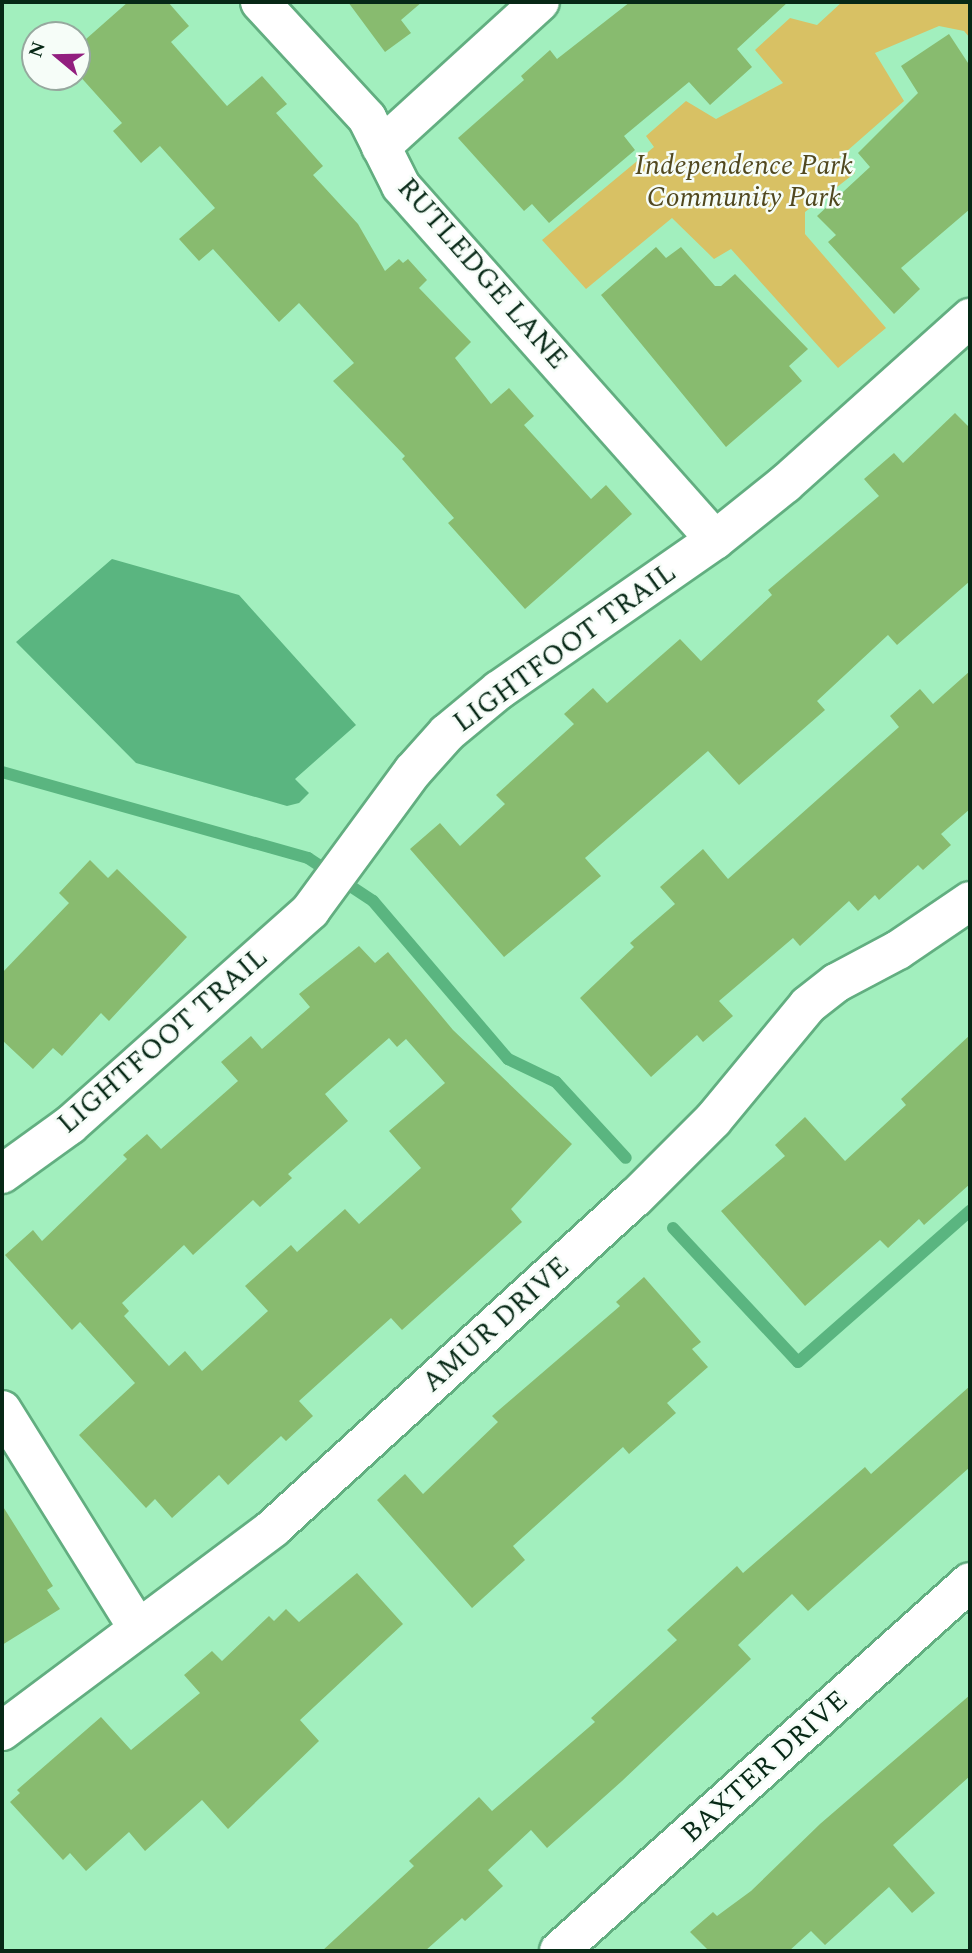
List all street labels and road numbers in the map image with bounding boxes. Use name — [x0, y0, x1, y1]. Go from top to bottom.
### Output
street label: RUTLEDGE LANE — [390, 172, 574, 376]
street label: LIGHTFOOT TRAIL — [447, 556, 683, 740]
street label: LIGHTFOOT TRAIL — [51, 941, 275, 1141]
street label: AMUR DRIVE — [416, 1250, 576, 1400]
street label: BAXTER DRIVE — [675, 1684, 855, 1850]

